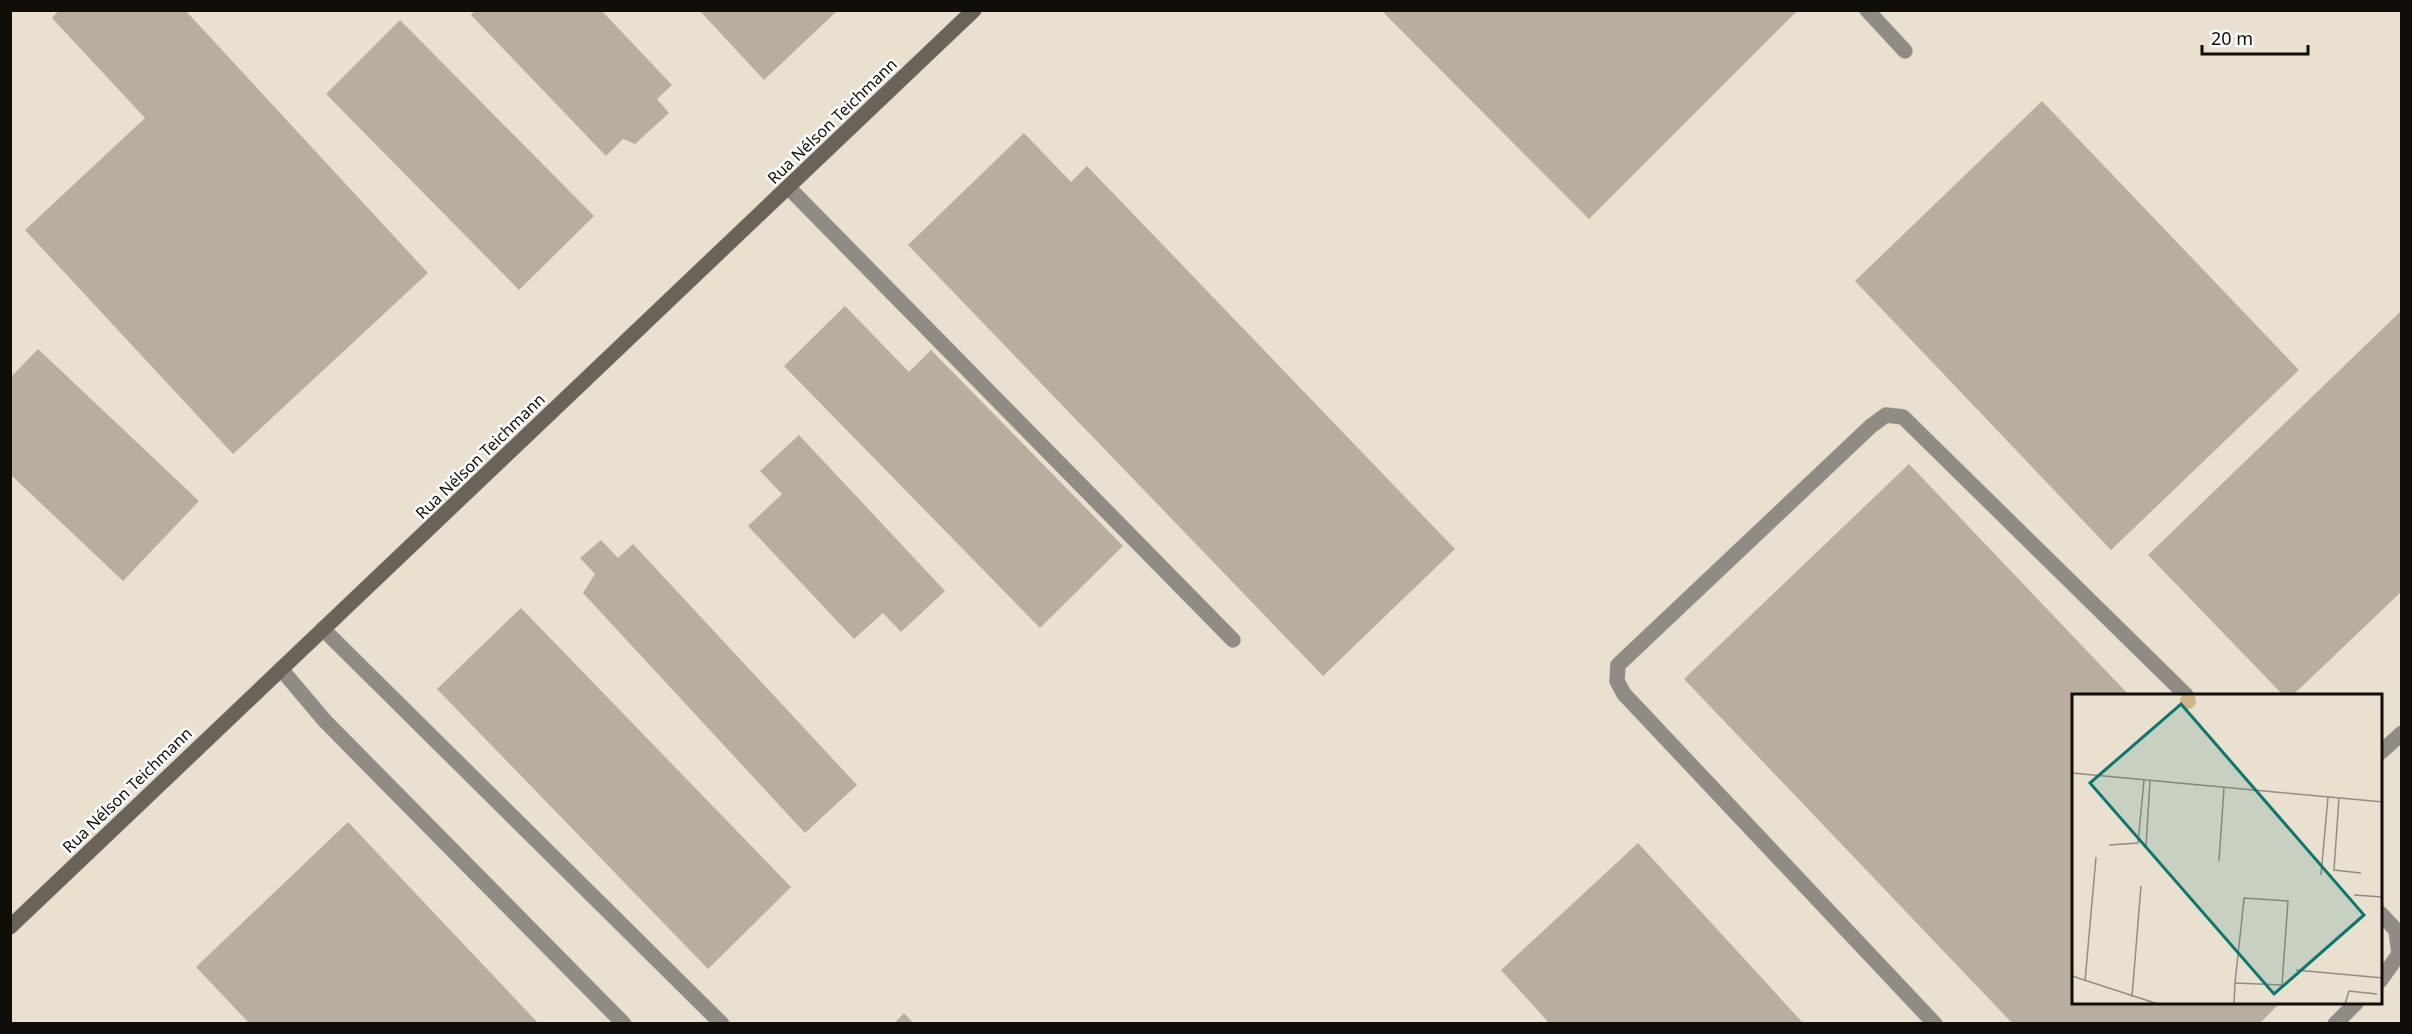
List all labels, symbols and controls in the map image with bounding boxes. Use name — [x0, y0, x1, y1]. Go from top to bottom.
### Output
scale bar — [2202, 18, 2308, 56]
text: 20 m — [2211, 26, 2253, 50]
street label: Rua Nélson Teichmann — [763, 53, 901, 189]
street label: Rua Nélson Teichmann — [411, 388, 549, 524]
inset map — [2072, 694, 2382, 1004]
street label: Rua Nélson Teichmann — [58, 722, 196, 858]

